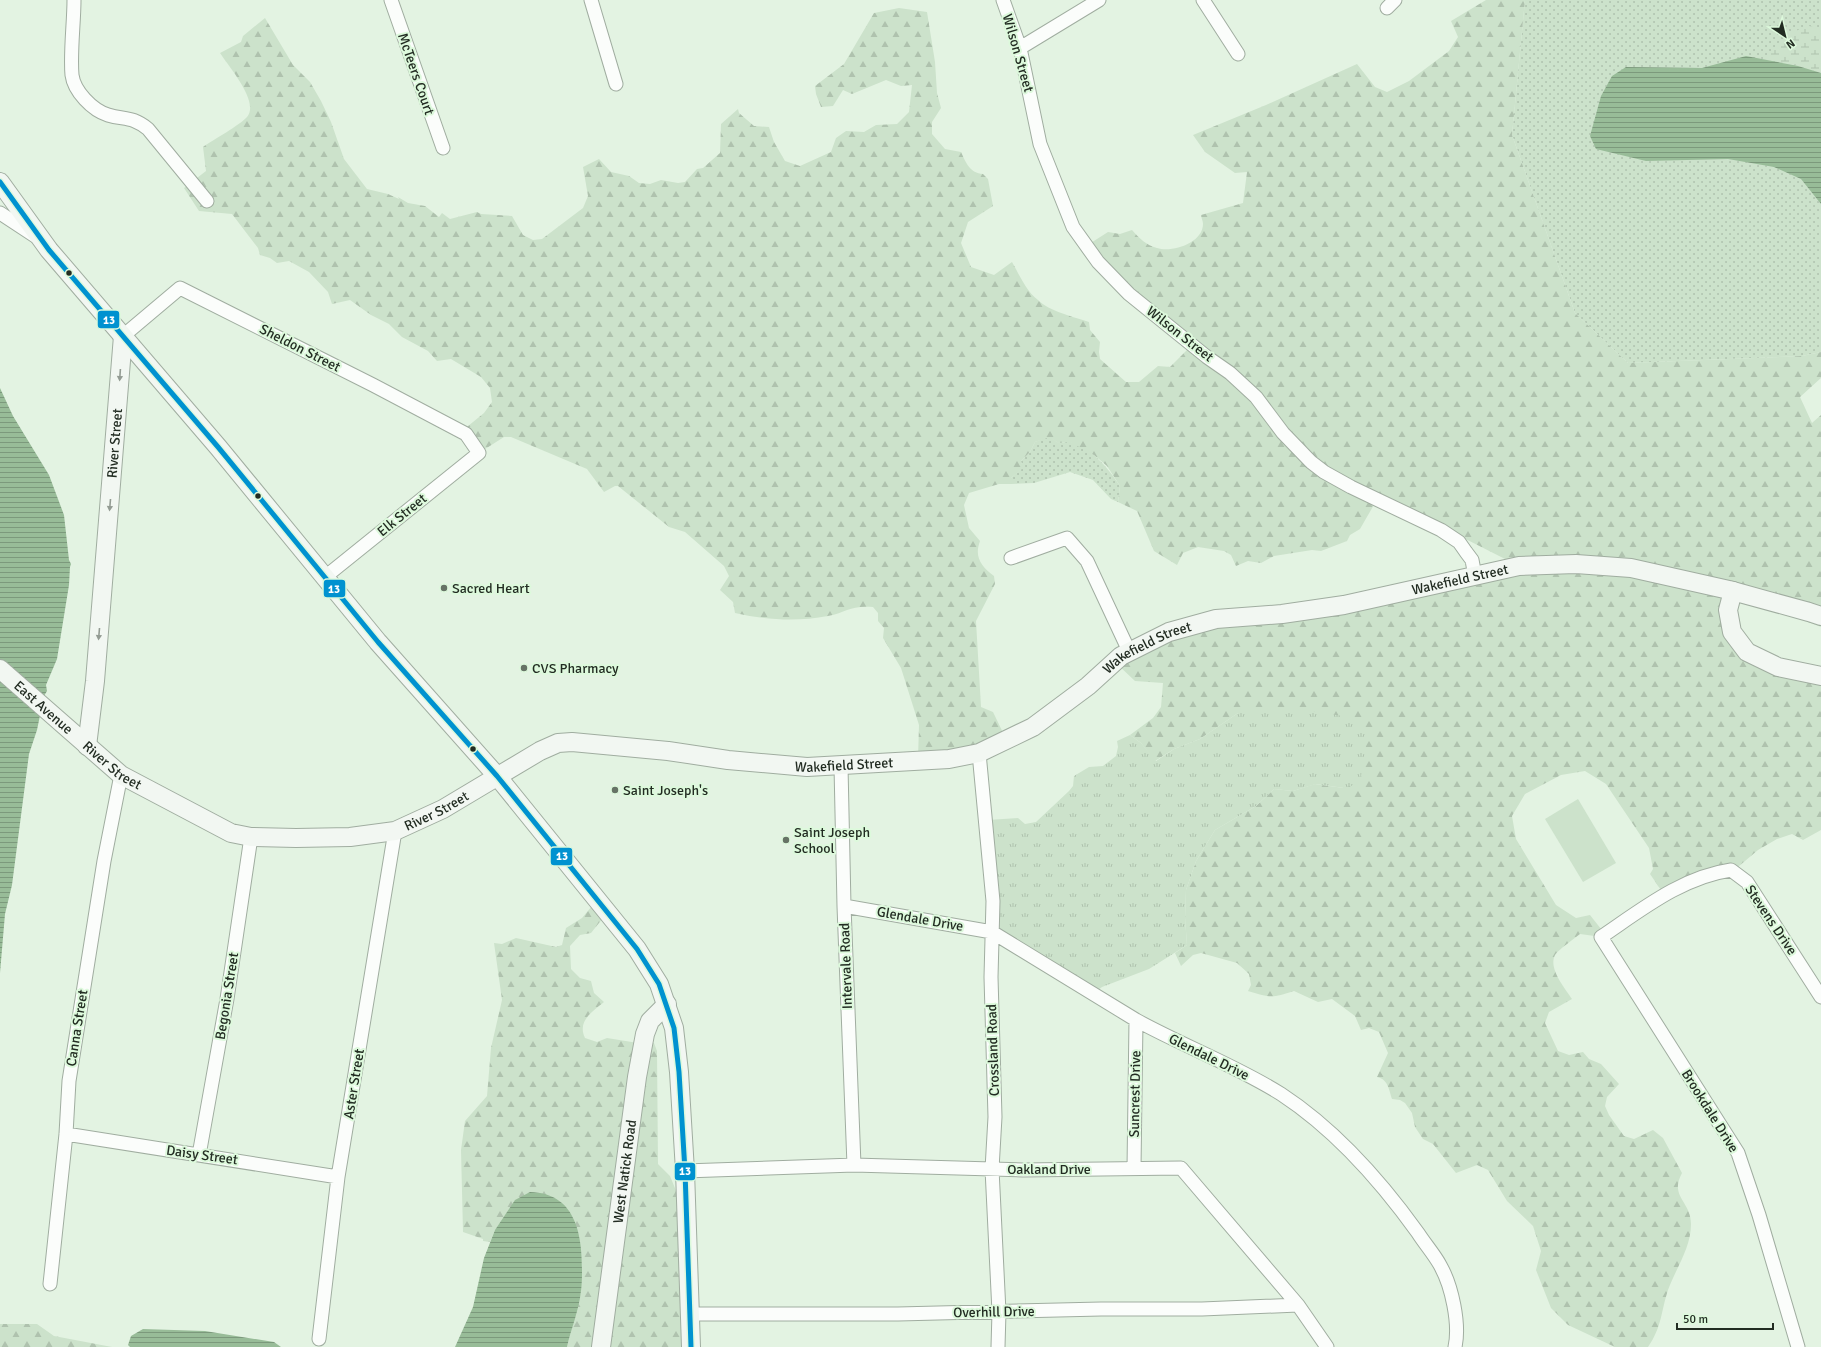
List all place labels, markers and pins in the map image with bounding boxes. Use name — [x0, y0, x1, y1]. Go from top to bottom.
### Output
unlabelled marker — [64, 268, 74, 278]
unlabelled marker — [253, 491, 263, 501]
place label: Sacred Heart — [452, 580, 530, 597]
marker: Sacred Heart — [439, 583, 449, 593]
place label: CVS Pharmacy — [532, 660, 619, 677]
marker: CVS Pharmacy — [519, 663, 529, 673]
unlabelled marker — [468, 744, 478, 754]
place label: Saint Joseph's — [623, 782, 708, 799]
marker: Saint Joseph's — [610, 785, 620, 795]
place label: Saint Joseph School — [794, 824, 870, 857]
marker: Saint Joseph School — [781, 835, 791, 845]

